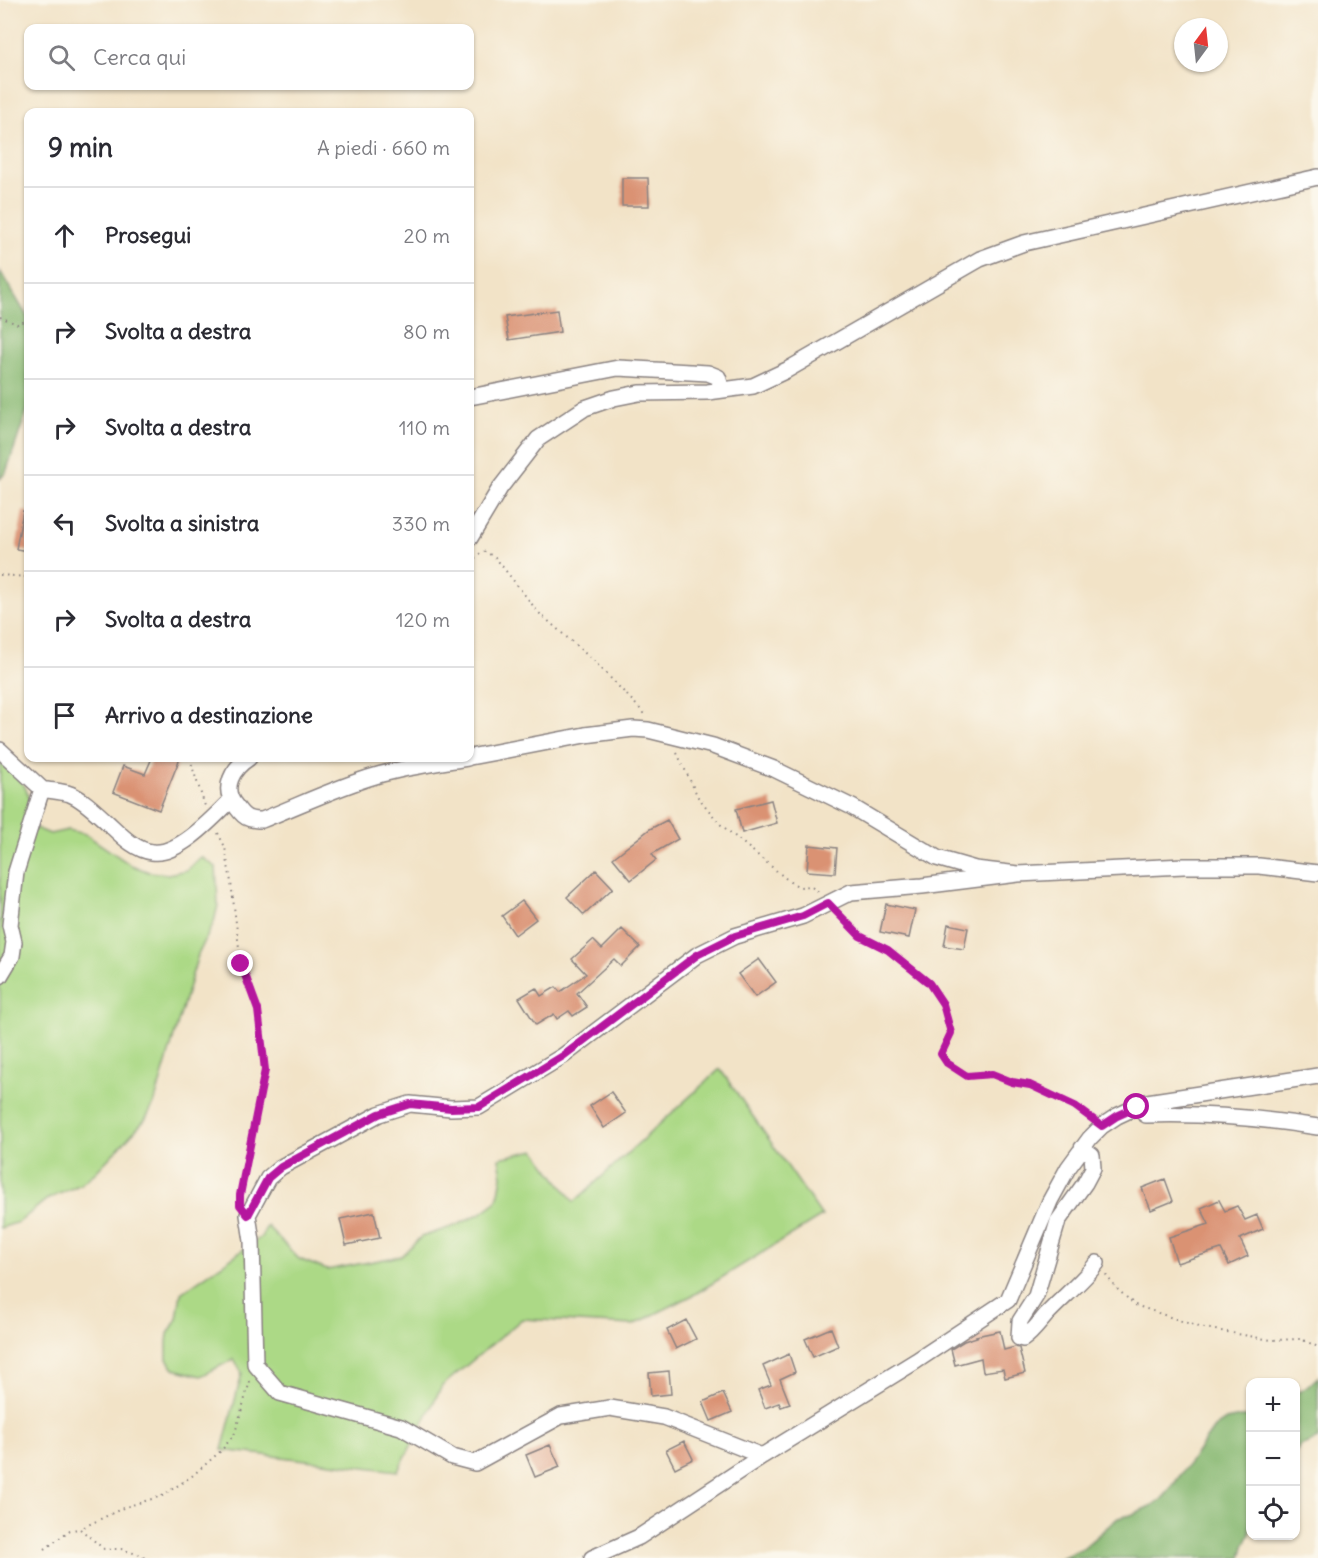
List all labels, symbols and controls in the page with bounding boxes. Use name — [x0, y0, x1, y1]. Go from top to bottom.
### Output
north arrow — [1174, 18, 1228, 72]
search box — [24, 24, 474, 90]
icon: search — [45, 41, 78, 74]
text: Cerca qui — [93, 43, 186, 71]
text: 9 min — [48, 131, 113, 164]
text: A piedi · 660 m — [317, 135, 450, 160]
icon: ahead — [48, 219, 81, 252]
text: Prosegui — [105, 221, 191, 249]
text: 20 m — [404, 223, 450, 248]
icon: right — [48, 315, 81, 348]
text: Svolta a destra — [105, 317, 251, 345]
text: 80 m — [403, 319, 450, 344]
icon: right — [48, 411, 81, 444]
text: Svolta a destra — [105, 413, 251, 441]
text: 110 m — [399, 415, 450, 440]
icon: left — [48, 507, 81, 540]
text: Svolta a sinistra — [105, 509, 259, 537]
text: 330 m — [392, 511, 450, 536]
icon: right — [48, 603, 81, 636]
text: Svolta a destra — [105, 605, 251, 633]
text: 120 m — [396, 607, 450, 632]
icon: arrive — [48, 699, 81, 732]
text: Arrivo a destinazione — [105, 701, 313, 729]
route end — [227, 950, 253, 976]
route start — [1123, 1093, 1149, 1119]
map controls — [1246, 1378, 1300, 1540]
button: + — [1246, 1378, 1300, 1432]
button: − — [1246, 1432, 1300, 1486]
button: locate — [1246, 1486, 1300, 1540]

